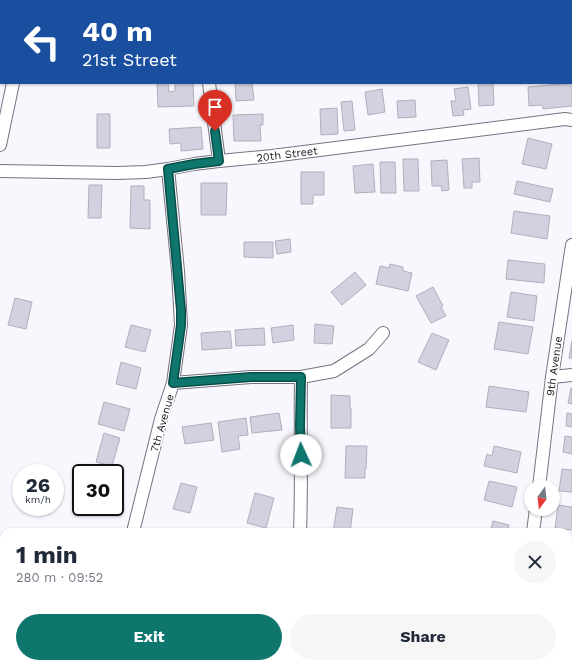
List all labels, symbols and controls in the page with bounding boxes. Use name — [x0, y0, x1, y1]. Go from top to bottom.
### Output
text: 40 m — [82, 15, 152, 48]
icon: left — [16, 16, 68, 68]
text: 21st Street — [82, 49, 177, 70]
pin — [198, 90, 232, 131]
icon: arrive — [204, 96, 226, 118]
street label: 20th Street — [256, 144, 319, 165]
street label: 9th Avenue — [544, 335, 565, 397]
street label: 7th Avenue — [148, 393, 177, 454]
position arrow — [280, 434, 322, 476]
speed limit sign: 30 — [72, 464, 124, 516]
text: 26 — [26, 473, 50, 497]
north arrow — [524, 480, 560, 516]
map controls — [524, 480, 560, 516]
text: km/h — [25, 494, 51, 505]
text: 1 min — [16, 541, 78, 569]
button: close — [514, 541, 556, 583]
text: 280 m · 09:52 — [16, 570, 103, 585]
button: Exit — [16, 614, 282, 660]
button: Share — [290, 614, 556, 660]

